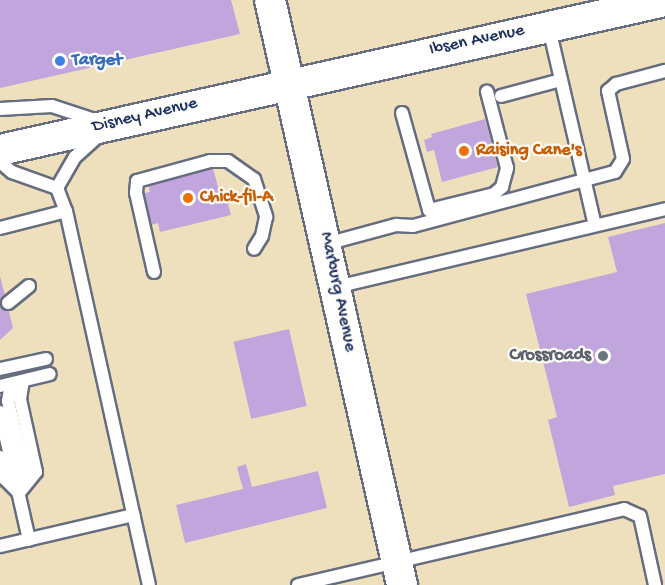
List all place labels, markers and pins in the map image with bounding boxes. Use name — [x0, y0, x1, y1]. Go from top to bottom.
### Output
place label: Target — [72, 50, 122, 72]
marker: Target — [53, 54, 67, 68]
place label: Raising Cane's — [476, 140, 582, 162]
marker: Raising Cane's — [457, 144, 471, 158]
place label: Chick-fil-A — [200, 187, 273, 209]
marker: Chick-fil-A — [181, 191, 195, 205]
place label: Crossroads — [509, 345, 591, 367]
marker: Crossroads — [596, 349, 610, 363]

